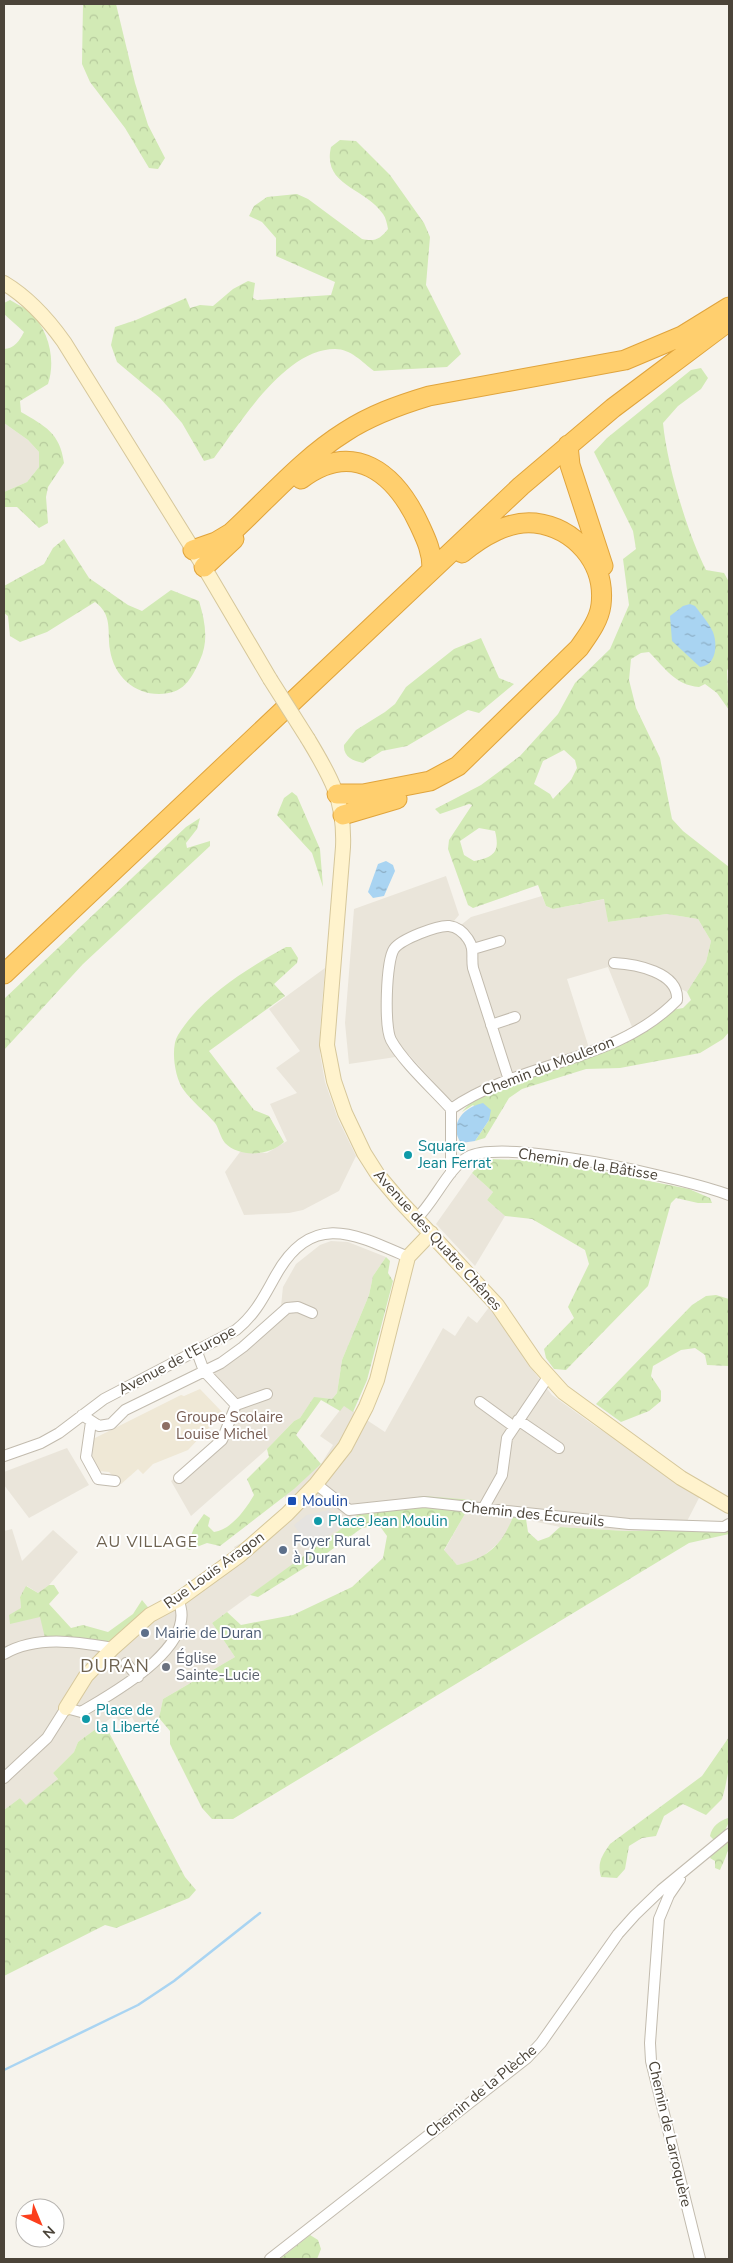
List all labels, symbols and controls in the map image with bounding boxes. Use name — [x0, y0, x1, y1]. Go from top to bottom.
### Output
street label: Chemin du Mouleron — [479, 1032, 617, 1100]
place label: Square Jean Ferrat — [417, 1136, 492, 1173]
street label: Chemin de la Bâtisse — [517, 1143, 659, 1185]
marker: Square Jean Ferrat — [402, 1149, 414, 1161]
street label: Avenue des Quatre Chênes — [369, 1165, 507, 1315]
street label: Avenue de l'Europe — [115, 1321, 239, 1399]
place label: Groupe Scolaire Louise Michel — [176, 1407, 283, 1444]
marker: Groupe Scolaire Louise Michel — [160, 1420, 172, 1432]
place label: Moulin — [302, 1491, 348, 1511]
marker: Moulin — [286, 1495, 298, 1507]
street label: Chemin des Écureuils — [460, 1497, 606, 1531]
place label: Place Jean Moulin — [328, 1511, 448, 1531]
marker: Place Jean Moulin — [312, 1515, 324, 1527]
street label: Rue Louis Aragon — [160, 1527, 268, 1613]
district label: AU VILLAGE — [96, 1531, 198, 1553]
place label: Foyer Rural à Duran — [293, 1531, 371, 1568]
marker: Foyer Rural à Duran — [277, 1544, 289, 1556]
place label: Mairie de Duran — [155, 1623, 262, 1643]
marker: Mairie de Duran — [139, 1627, 151, 1639]
place label: Église Sainte-Lucie — [176, 1648, 260, 1685]
district label: DURAN — [80, 1654, 150, 1678]
marker: Église Sainte-Lucie — [160, 1661, 172, 1673]
place label: Place de la Liberté — [96, 1700, 160, 1737]
marker: Place de la Liberté — [80, 1713, 92, 1725]
street label: Chemin de la Plèche — [421, 2040, 541, 2142]
street label: Chemin de Larroquère — [643, 2059, 697, 2209]
north arrow — [15, 2198, 65, 2248]
text: N — [38, 2222, 59, 2242]

